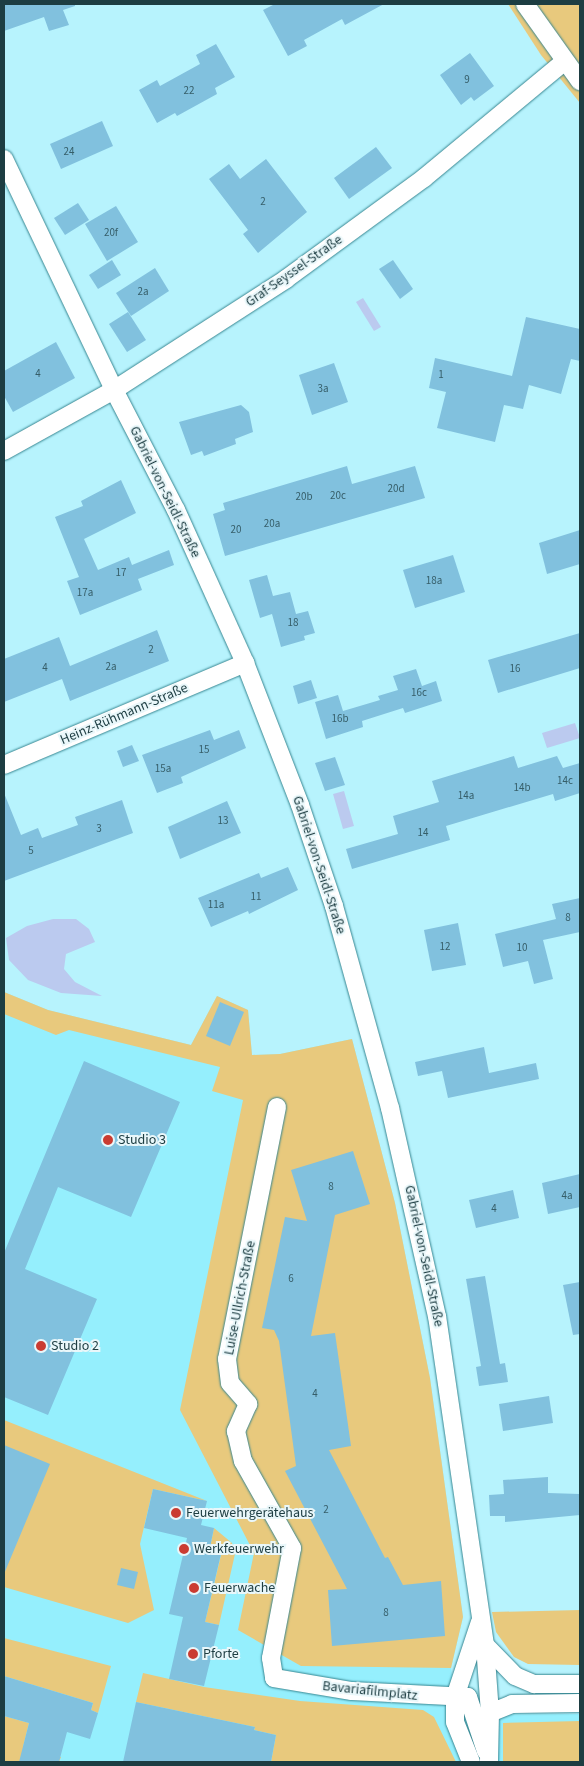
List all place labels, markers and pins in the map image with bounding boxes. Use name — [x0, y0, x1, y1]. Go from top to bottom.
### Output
place label: Studio 3 — [118, 1132, 166, 1148]
marker: Studio 3 — [102, 1134, 114, 1146]
place label: Studio 2 — [51, 1338, 99, 1354]
marker: Studio 2 — [35, 1340, 47, 1352]
place label: Feuerwehrgerätehaus — [186, 1505, 313, 1521]
marker: Feuerwehrgerätehaus — [170, 1507, 182, 1519]
place label: Werkfeuerwehr — [194, 1541, 284, 1557]
marker: Werkfeuerwehr — [178, 1543, 190, 1555]
place label: Feuerwache — [204, 1580, 275, 1596]
marker: Feuerwache — [188, 1582, 200, 1594]
place label: Pforte — [203, 1646, 239, 1662]
marker: Pforte — [187, 1648, 199, 1660]

